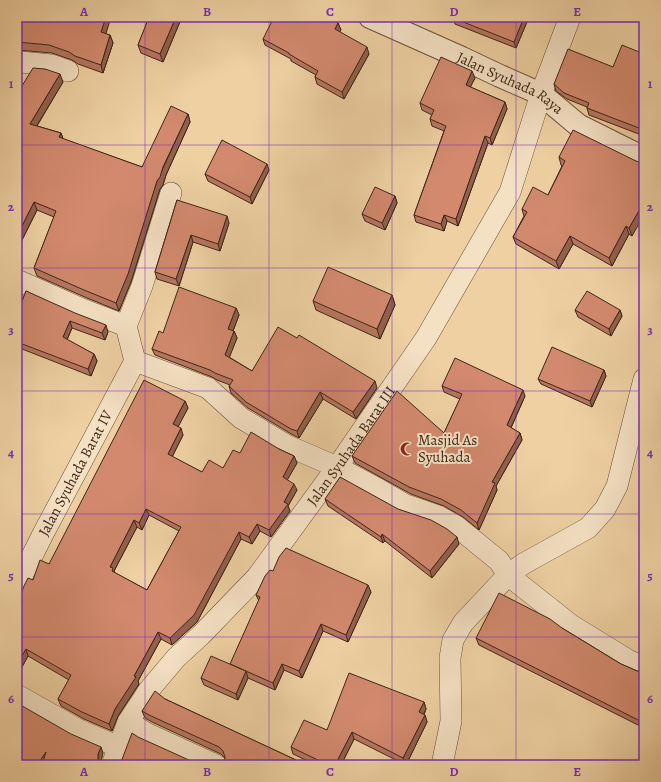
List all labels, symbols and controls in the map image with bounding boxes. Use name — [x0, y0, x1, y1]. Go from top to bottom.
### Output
text: A — [79, 3, 89, 20]
text: B — [203, 3, 211, 20]
text: C — [326, 3, 334, 20]
text: D — [449, 3, 459, 20]
text: E — [573, 3, 581, 20]
street label: Jalan Syuhada Raya — [454, 47, 568, 119]
text: 1 — [9, 75, 14, 92]
text: 1 — [648, 75, 653, 92]
text: 2 — [8, 198, 15, 215]
text: 2 — [647, 198, 654, 215]
text: 3 — [8, 321, 14, 338]
text: 3 — [647, 321, 653, 338]
street label: Jalan Syuhada Barat III — [302, 382, 400, 510]
street label: Jalan Syuhada Barat IV — [34, 406, 117, 540]
place label: Masjid As Syuhada — [418, 430, 477, 467]
mosque icon: Masjid As Syuhada — [399, 441, 415, 457]
text: 4 — [8, 444, 14, 461]
text: 4 — [647, 444, 653, 461]
text: 5 — [8, 567, 14, 584]
text: 5 — [647, 567, 653, 584]
text: 6 — [8, 690, 14, 707]
text: 6 — [647, 690, 653, 707]
text: A — [79, 763, 89, 780]
text: B — [203, 763, 211, 780]
text: C — [326, 763, 334, 780]
text: D — [449, 763, 459, 780]
text: E — [573, 763, 581, 780]

